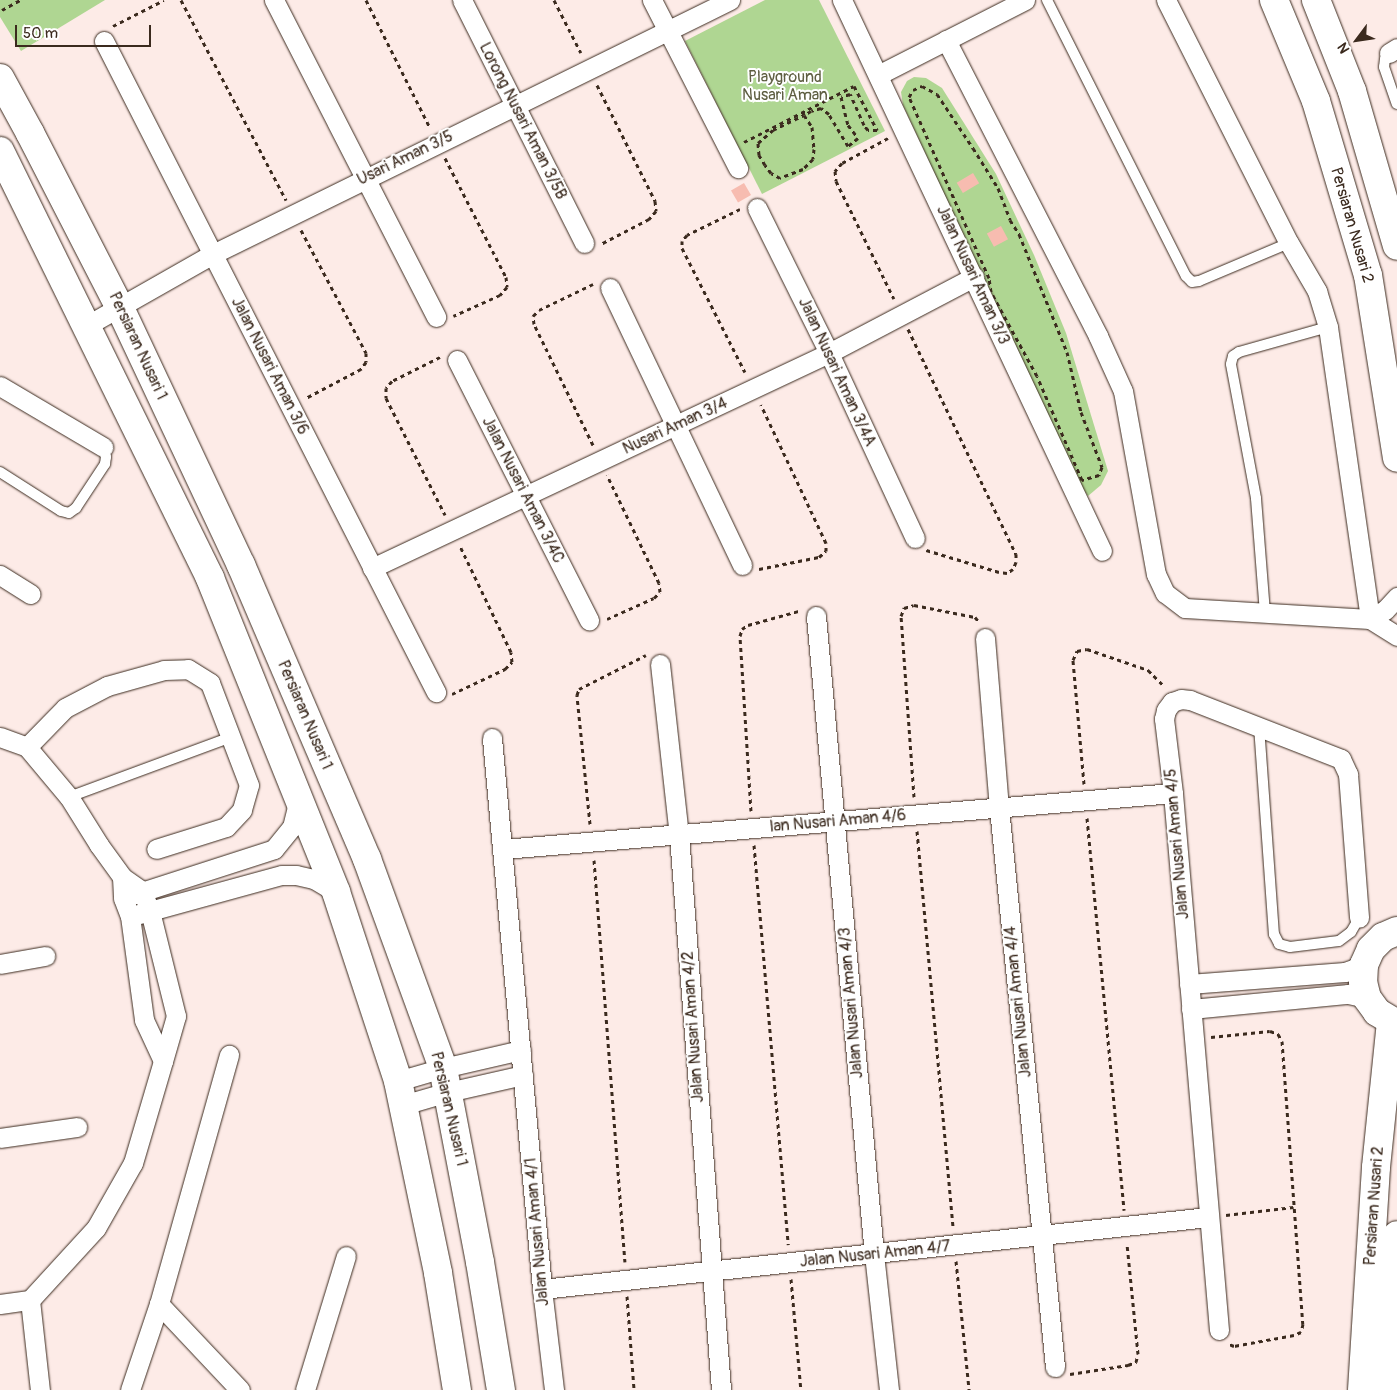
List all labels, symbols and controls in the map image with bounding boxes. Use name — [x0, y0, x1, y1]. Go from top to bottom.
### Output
scale bar — [18, 15, 154, 47]
north arrow — [1332, 15, 1382, 65]
text: 50 m — [23, 24, 58, 43]
street label: Lorong Nusari Aman 3/5B — [475, 39, 571, 203]
text: N — [1334, 40, 1353, 56]
park label: Playground Nusari Aman — [742, 67, 828, 105]
street label: Usari Aman 3/5 — [354, 127, 456, 189]
street label: Persiaran Nusari 2 — [1326, 165, 1378, 285]
street label: Jalan Nusari Aman 3/3 — [932, 202, 1014, 348]
street label: Persiaran Nusari 1 — [105, 289, 171, 403]
street label: Jalan Nusari Aman 3/6 — [227, 294, 313, 438]
street label: Jalan Nusari Aman 3/4A — [794, 295, 880, 449]
street label: Nusari Aman 3/4 — [620, 393, 730, 459]
street label: Jalan Nusari Aman 3/4C — [478, 414, 568, 566]
street label: Persiaran Nusari 1 — [273, 657, 337, 773]
street label: Jalan Nusari Aman 4/5 — [1161, 768, 1193, 920]
street label: lan Nusari Aman 4/6 — [769, 805, 907, 837]
street label: Jalan Nusari Aman 4/4 — [1001, 925, 1035, 1079]
street label: Jalan Nusari Aman 4/3 — [835, 927, 867, 1079]
street label: Jalan Nusari Aman 4/2 — [678, 951, 708, 1103]
street label: Persiaran Nusari 1 — [427, 1050, 471, 1168]
street label: Persiaran Nusari 2 — [1360, 1146, 1388, 1266]
street label: Jalan Nusari Aman 4/1 — [521, 1157, 553, 1307]
street label: Jalan Nusari Aman 4/7 — [799, 1237, 951, 1271]

